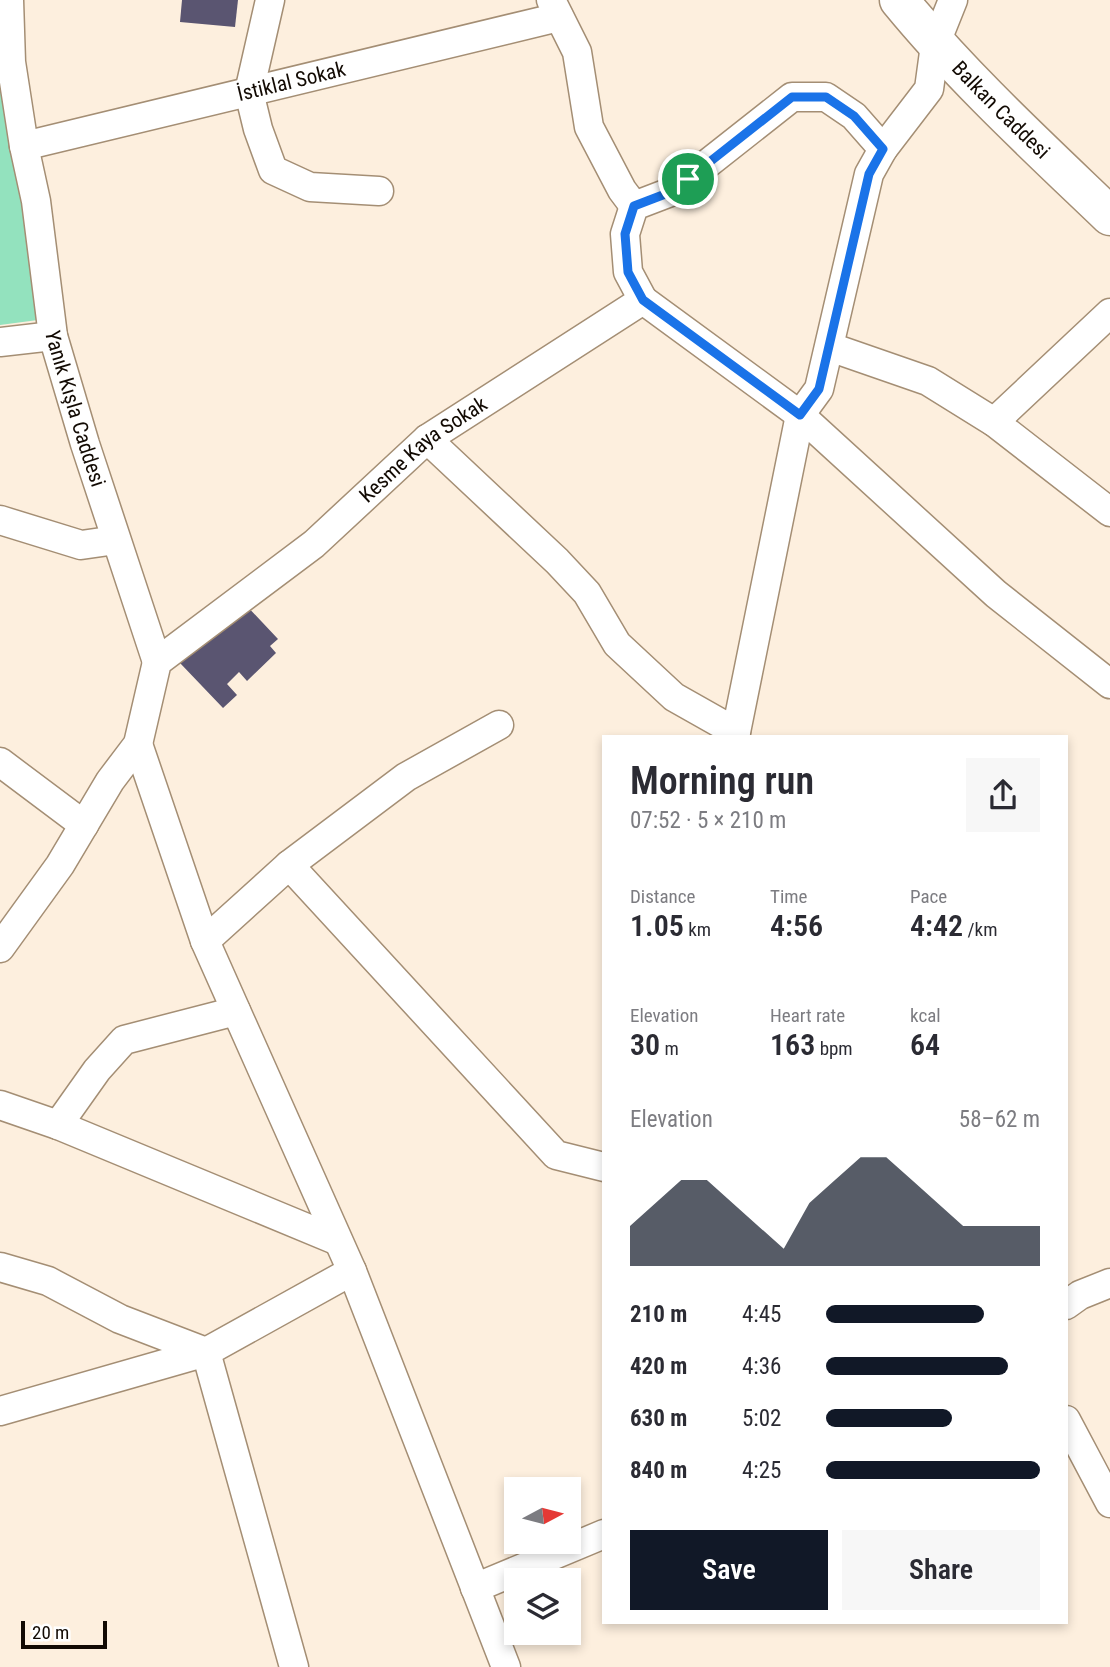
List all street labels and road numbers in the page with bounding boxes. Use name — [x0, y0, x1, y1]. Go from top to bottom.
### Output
street label: Balkan Caddesi — [947, 56, 1055, 164]
street label: İstiklal Sokak — [235, 57, 348, 106]
street label: Yanık Kışla Caddesi — [40, 329, 110, 490]
street label: Kesme Kaya Sokak — [355, 391, 492, 507]

